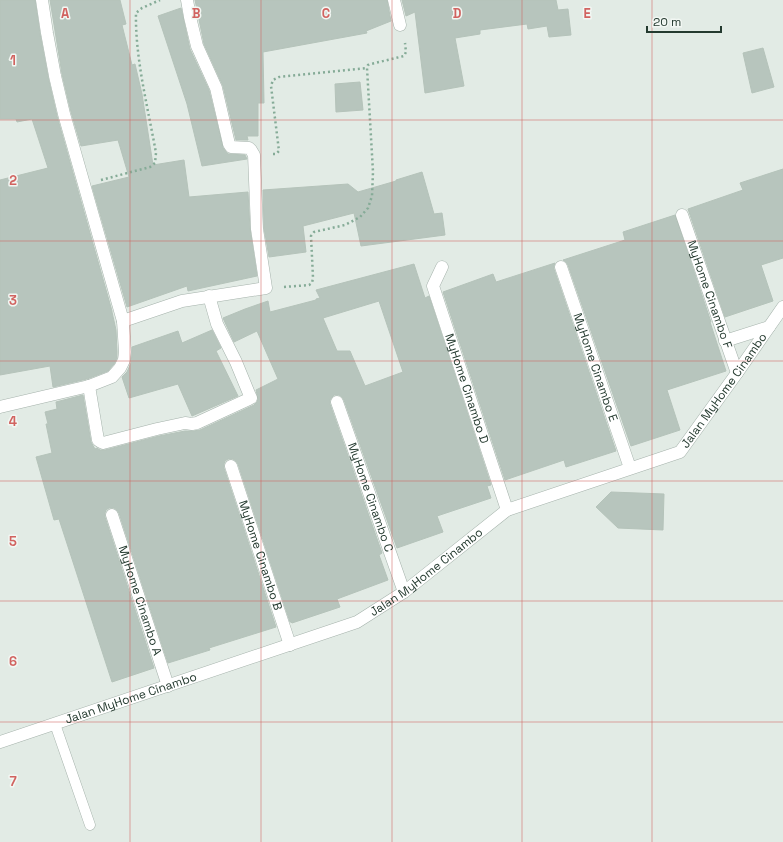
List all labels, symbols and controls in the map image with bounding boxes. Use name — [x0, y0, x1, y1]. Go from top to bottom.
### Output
text: A — [61, 5, 70, 22]
text: B — [192, 5, 201, 22]
text: C — [322, 5, 330, 22]
text: D — [453, 5, 462, 22]
text: E — [583, 5, 591, 22]
scale bar — [647, 8, 721, 34]
text: 20 m — [653, 14, 681, 30]
text: 1 — [10, 52, 16, 69]
text: 2 — [9, 172, 17, 189]
street label: MyHome Cinambo F — [683, 238, 736, 351]
text: 3 — [9, 292, 17, 309]
street label: MyHome Cinambo E — [569, 311, 622, 424]
street label: Jalan MyHome Cinambo — [677, 330, 770, 451]
street label: MyHome Cinambo D — [441, 331, 493, 446]
text: 4 — [9, 413, 17, 430]
street label: MyHome Cinambo C — [344, 440, 397, 554]
street label: MyHome Cinambo B — [235, 498, 286, 612]
street label: Jalan MyHome Cinambo — [366, 524, 486, 620]
text: 5 — [9, 533, 17, 550]
street label: MyHome Cinambo A — [115, 544, 166, 658]
text: 6 — [9, 653, 17, 670]
street label: Jalan MyHome Cinambo — [63, 668, 199, 728]
text: 7 — [9, 773, 17, 790]

